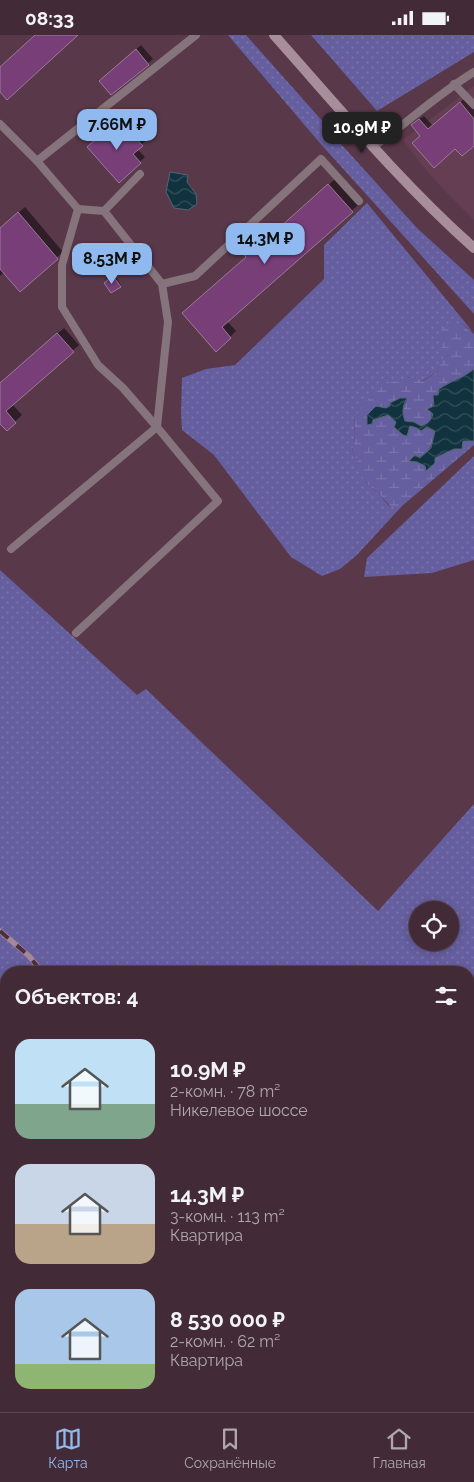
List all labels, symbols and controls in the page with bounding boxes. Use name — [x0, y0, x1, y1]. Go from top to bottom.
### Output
text: 08:33 — [25, 7, 74, 29]
pin: 7.66M ₽ — [71, 109, 163, 151]
pin: 10.9M ₽ — [316, 111, 408, 154]
text: 7.66M ₽ — [88, 115, 146, 134]
text: 10.9M ₽ — [333, 118, 391, 137]
pin: 14.3M ₽ — [219, 223, 311, 265]
text: 14.3M ₽ — [237, 229, 293, 248]
pin: 8.53M ₽ — [66, 243, 158, 285]
text: 8.53M ₽ — [83, 249, 141, 268]
map controls — [409, 901, 459, 951]
button: locate — [409, 901, 459, 951]
icon: filters — [432, 982, 460, 1010]
text: Объектов: 4 — [15, 984, 138, 1009]
text: 10.9M ₽ — [170, 1057, 246, 1082]
icon: home — [55, 1059, 115, 1119]
text: 2-комн. · 78 m² — [170, 1082, 280, 1101]
text: Никелевое шоссе — [170, 1101, 308, 1120]
text: 14.3M ₽ — [170, 1182, 244, 1207]
icon: home — [55, 1184, 115, 1244]
text: 3-комн. · 113 m² — [170, 1207, 285, 1226]
text: Квартира — [170, 1226, 243, 1245]
text: 8 530 000 ₽ — [170, 1307, 285, 1332]
icon: home — [55, 1309, 115, 1369]
text: 2-комн. · 62 m² — [170, 1332, 280, 1351]
text: Квартира — [170, 1351, 243, 1370]
tab: Карта — [48, 1425, 88, 1471]
tab: Сохранённые — [184, 1425, 276, 1471]
tab: Главная — [372, 1425, 426, 1471]

